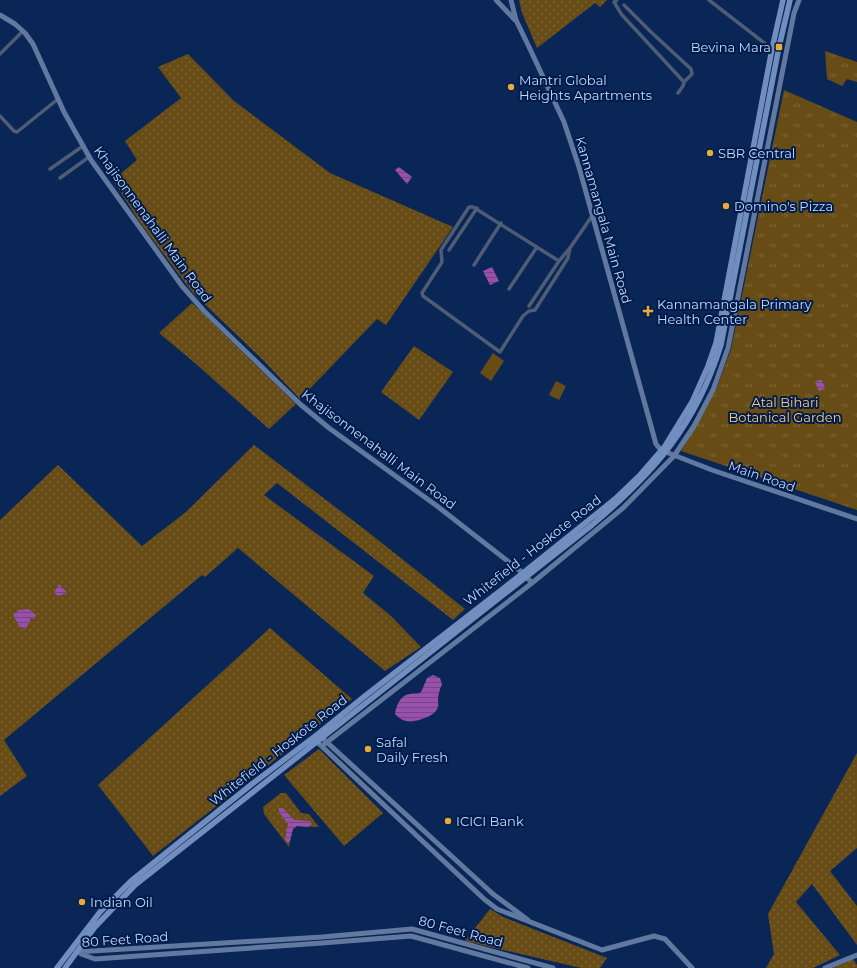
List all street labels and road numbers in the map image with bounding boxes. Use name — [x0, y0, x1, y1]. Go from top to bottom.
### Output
street label: Kannamangala Main Road — [572, 135, 636, 305]
street label: Khajisonnenahalli Main Road — [91, 143, 215, 305]
street label: Khajisonnenahalli Main Road — [299, 386, 459, 512]
street label: Main Road — [726, 457, 798, 495]
street label: Whitefield - Hoskote Road — [460, 491, 604, 609]
street label: Whitefield - Hoskote Road — [206, 691, 350, 809]
street label: 80 Feet Road — [417, 912, 505, 950]
street label: 80 Feet Road — [81, 928, 169, 950]

